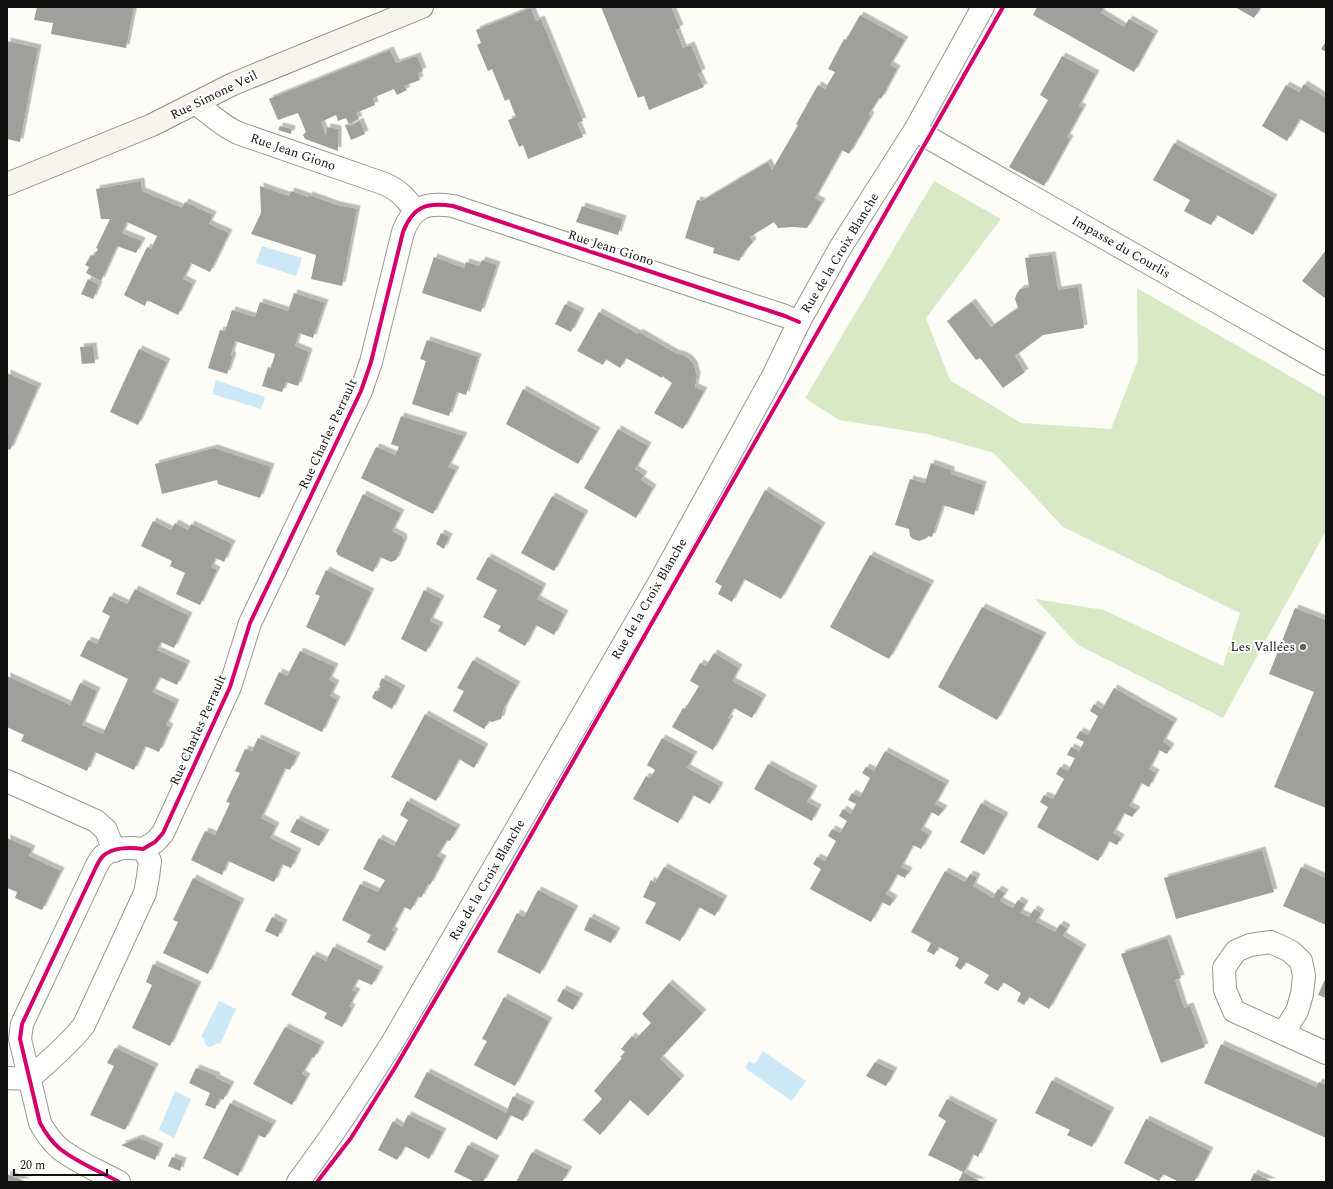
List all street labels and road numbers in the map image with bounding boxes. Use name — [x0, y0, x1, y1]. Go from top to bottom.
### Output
street label: Rue Simone Veil — [167, 65, 261, 125]
street label: Rue Jean Giono — [247, 128, 339, 176]
street label: Rue de la Croix Blanche — [796, 189, 884, 317]
street label: Impasse du Courlis — [1068, 211, 1174, 283]
street label: Rue Jean Giono — [565, 225, 657, 271]
street label: Rue Charles Perrault — [294, 375, 363, 492]
street label: Rue de la Croix Blanche — [606, 535, 692, 663]
street label: Rue Charles Perrault — [165, 671, 232, 789]
street label: Rue de la Croix Blanche — [444, 816, 530, 944]

